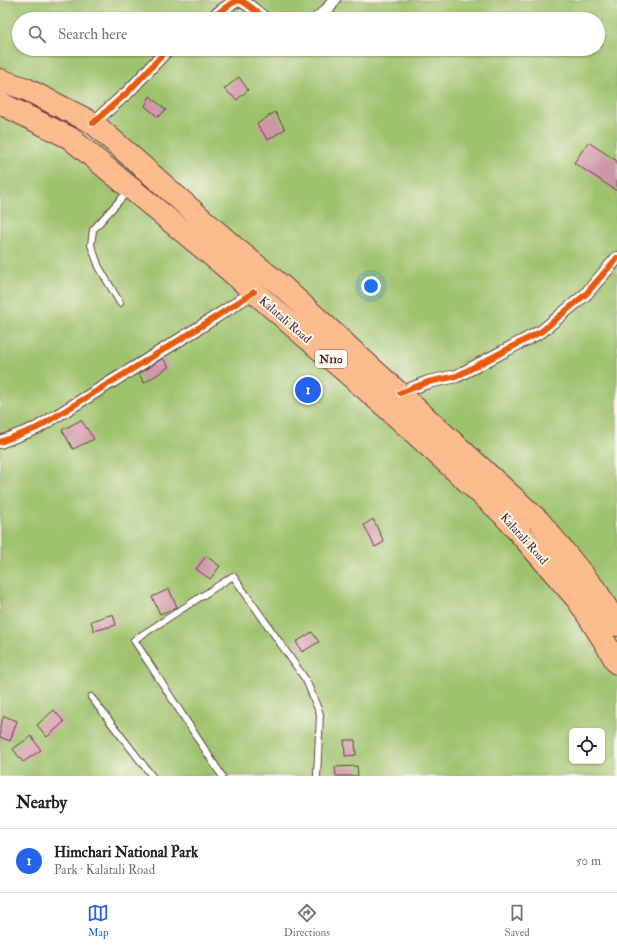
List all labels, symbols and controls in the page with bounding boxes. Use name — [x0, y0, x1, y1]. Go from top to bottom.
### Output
search box — [12, 12, 605, 56]
icon: search — [26, 23, 48, 45]
text: Search here — [58, 25, 127, 44]
your location — [361, 276, 381, 296]
street label: Kalatali Road — [256, 293, 314, 347]
road number: N110 — [315, 350, 347, 368]
pin: 1 — [295, 375, 321, 405]
street label: Kalatali Road — [497, 510, 551, 568]
map controls — [569, 728, 605, 764]
button: locate — [569, 728, 605, 764]
text: Nearby — [16, 792, 67, 813]
text: Himchari National Park — [54, 843, 198, 862]
text: 1 — [27, 853, 31, 869]
text: 50 m — [576, 853, 601, 869]
text: Park · Kalatali Road — [54, 862, 155, 878]
tab: Map — [87, 902, 109, 939]
tab: Directions — [284, 902, 330, 939]
tab: Saved — [505, 902, 530, 939]

